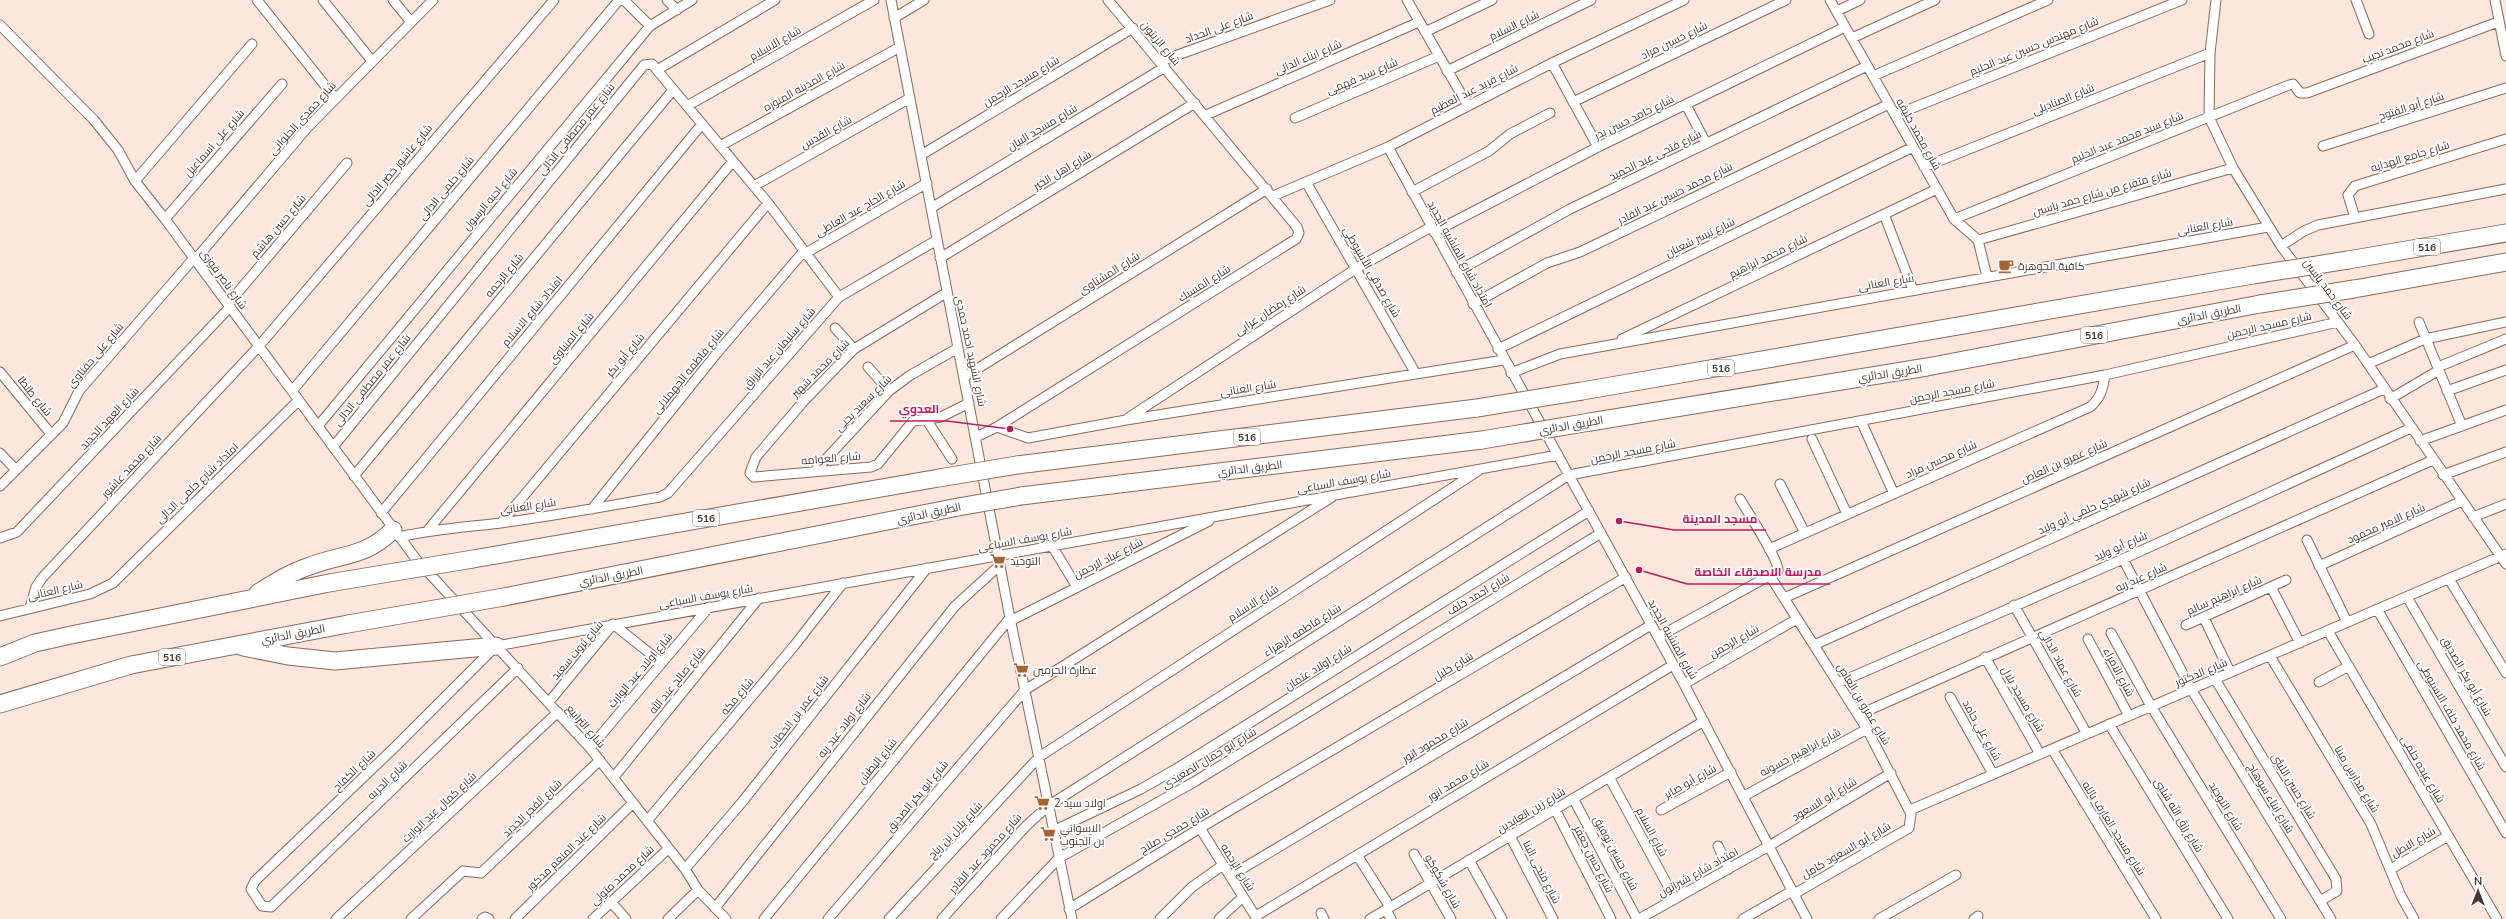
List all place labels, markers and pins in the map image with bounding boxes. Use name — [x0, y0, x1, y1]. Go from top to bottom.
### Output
cafe icon: كافية الحوهرة — [1997, 257, 2015, 275]
place label: كافية الحوهرة — [2018, 259, 2085, 274]
callout: العدوي — [890, 397, 947, 421]
callout: مسجد المدينة — [1674, 506, 1766, 530]
supermarket icon: التوحيد — [989, 552, 1007, 570]
place label: التوحيد — [1010, 554, 1041, 569]
callout: مدرسة الاصدقاء الخاصة — [1687, 560, 1830, 584]
supermarket icon: عطارة الحرمين — [1012, 661, 1030, 679]
place label: عطارة الحرمين — [1033, 663, 1097, 678]
supermarket icon: اولاد سيد 2 — [1033, 794, 1051, 812]
place label: اولاد سيد 2 — [1054, 796, 1106, 811]
place label: الاسواني بن الجنوب — [1060, 821, 1104, 849]
supermarket icon: الاسواني بن الجنوب — [1039, 825, 1057, 843]

